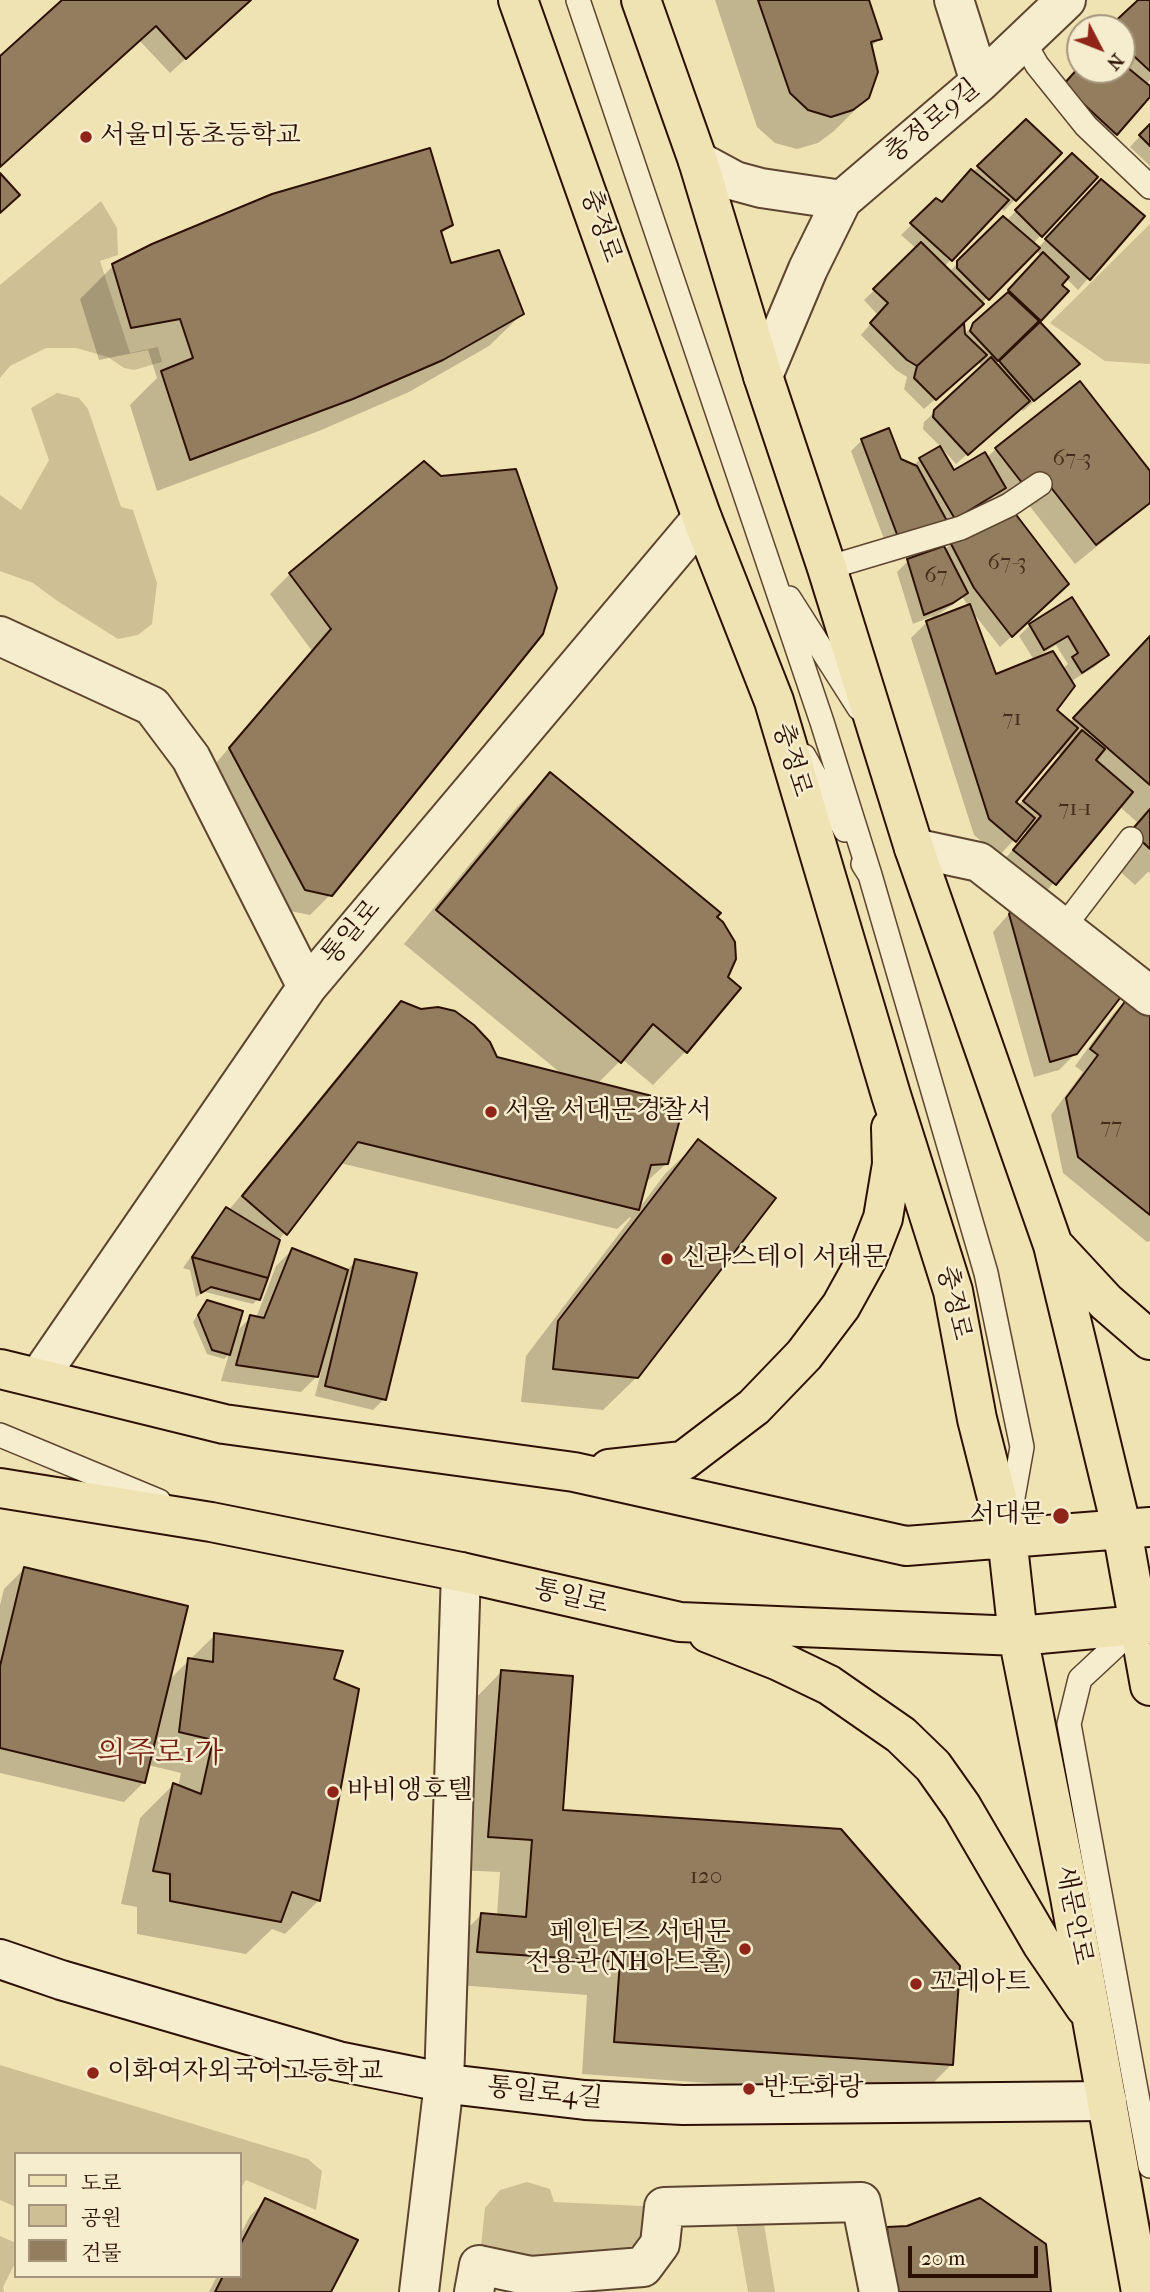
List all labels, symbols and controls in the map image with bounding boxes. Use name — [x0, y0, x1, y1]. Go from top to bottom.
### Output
north arrow — [1066, 14, 1136, 84]
text: N — [1102, 49, 1128, 74]
street label: 충정로9길 — [879, 73, 987, 171]
place label: 서울미동초등학교 — [100, 121, 301, 153]
marker: 서울미동초등학교 — [78, 129, 94, 145]
street label: 충정로 — [573, 185, 627, 267]
house number: 67-3 — [1053, 445, 1091, 473]
house number: 67-3 — [988, 549, 1026, 577]
house number: 67 — [924, 562, 948, 590]
house number: 71 — [1002, 705, 1022, 733]
street label: 충정로 — [765, 719, 817, 801]
house number: 71-1 — [1058, 795, 1092, 823]
street label: 통일로 — [316, 894, 388, 972]
place label: 서울 서대문경찰서 — [505, 1096, 712, 1128]
marker: 서울 서대문경찰서 — [483, 1104, 499, 1120]
house number: 77 — [1100, 1113, 1122, 1141]
place label: 신라스테이 서대문 — [681, 1243, 888, 1275]
marker: 신라스테이 서대문 — [659, 1251, 675, 1267]
street label: 충정로 — [929, 1263, 977, 1343]
place label: 서대문 — [970, 1500, 1045, 1532]
marker: 서대문 — [1051, 1506, 1071, 1526]
street label: 통일로 — [531, 1574, 611, 1622]
district label: 의주로1가 — [97, 1737, 223, 1773]
place label: 바비앵호텔 — [347, 1776, 473, 1808]
marker: 바비앵호텔 — [325, 1784, 341, 1800]
house number: 120 — [690, 1863, 722, 1891]
street label: 새문안로 — [1048, 1863, 1098, 1967]
place label: 페인터즈 서대문 전용관(NH아트홀) — [526, 1918, 731, 1980]
marker: 페인터즈 서대문 전용관(NH아트홀) — [737, 1941, 753, 1957]
place label: 꼬레아트 — [930, 1968, 1030, 2000]
marker: 꼬레아트 — [908, 1976, 924, 1992]
place label: 이화여자외국어고등학교 — [107, 2057, 383, 2089]
marker: 이화여자외국어고등학교 — [85, 2065, 101, 2081]
street label: 통일로4길 — [486, 2072, 604, 2116]
place label: 반도화랑 — [763, 2073, 863, 2105]
marker: 반도화랑 — [741, 2081, 757, 2097]
legend — [14, 2152, 242, 2278]
text: 도로 — [81, 2171, 122, 2195]
text: 공원 — [81, 2206, 122, 2230]
scale bar — [912, 2232, 1042, 2276]
text: 건물 — [81, 2241, 122, 2265]
text: 20 m — [921, 2246, 965, 2270]

